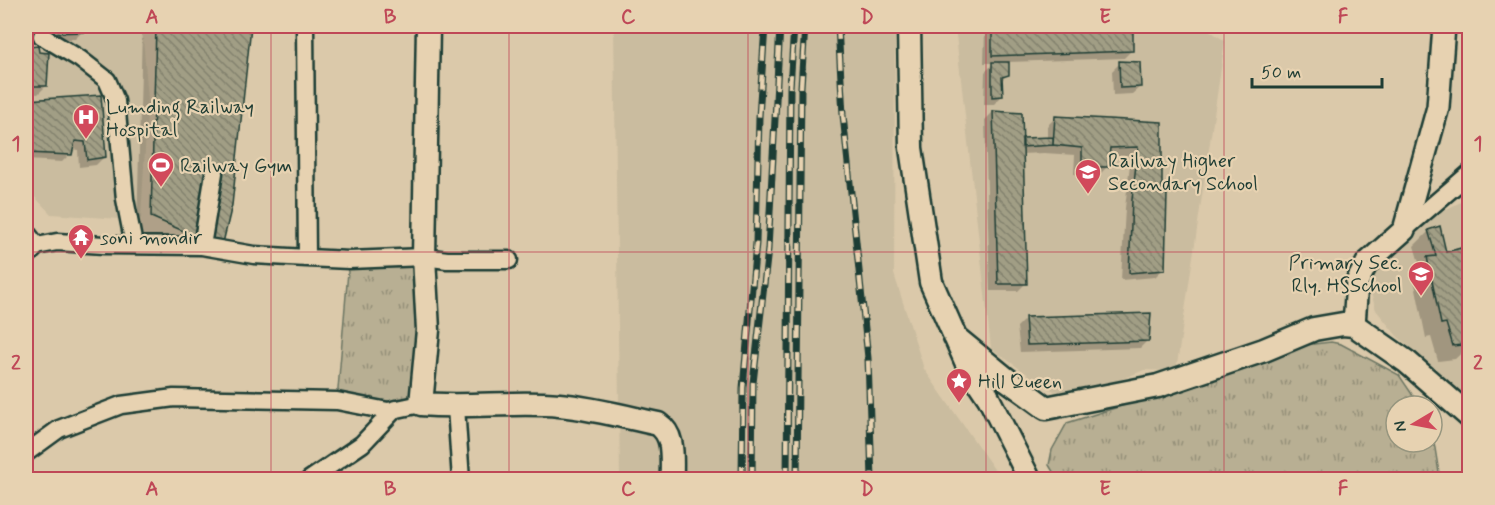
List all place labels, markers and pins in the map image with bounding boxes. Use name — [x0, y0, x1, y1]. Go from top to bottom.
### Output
place label: Lumding Railway Hospital — [106, 94, 254, 144]
hospital icon: Lumding Railway Hospital — [71, 102, 101, 140]
place label: Railway Higher Secondary School — [1108, 148, 1258, 198]
sports icon: Railway Gym — [146, 150, 176, 188]
place label: Railway Gym — [180, 153, 293, 180]
school or university icon: Railway Higher Secondary School — [1073, 157, 1103, 195]
temple icon: soni mondir — [66, 222, 96, 260]
place label: soni mondir — [100, 225, 203, 252]
place label: Primary Sec. Rly. HSSchool — [1288, 250, 1402, 300]
school or university icon: Primary Sec. Rly. HSSchool — [1406, 259, 1436, 297]
place icon: Hill Queen — [944, 366, 974, 404]
place label: Hill Queen — [978, 369, 1062, 396]

